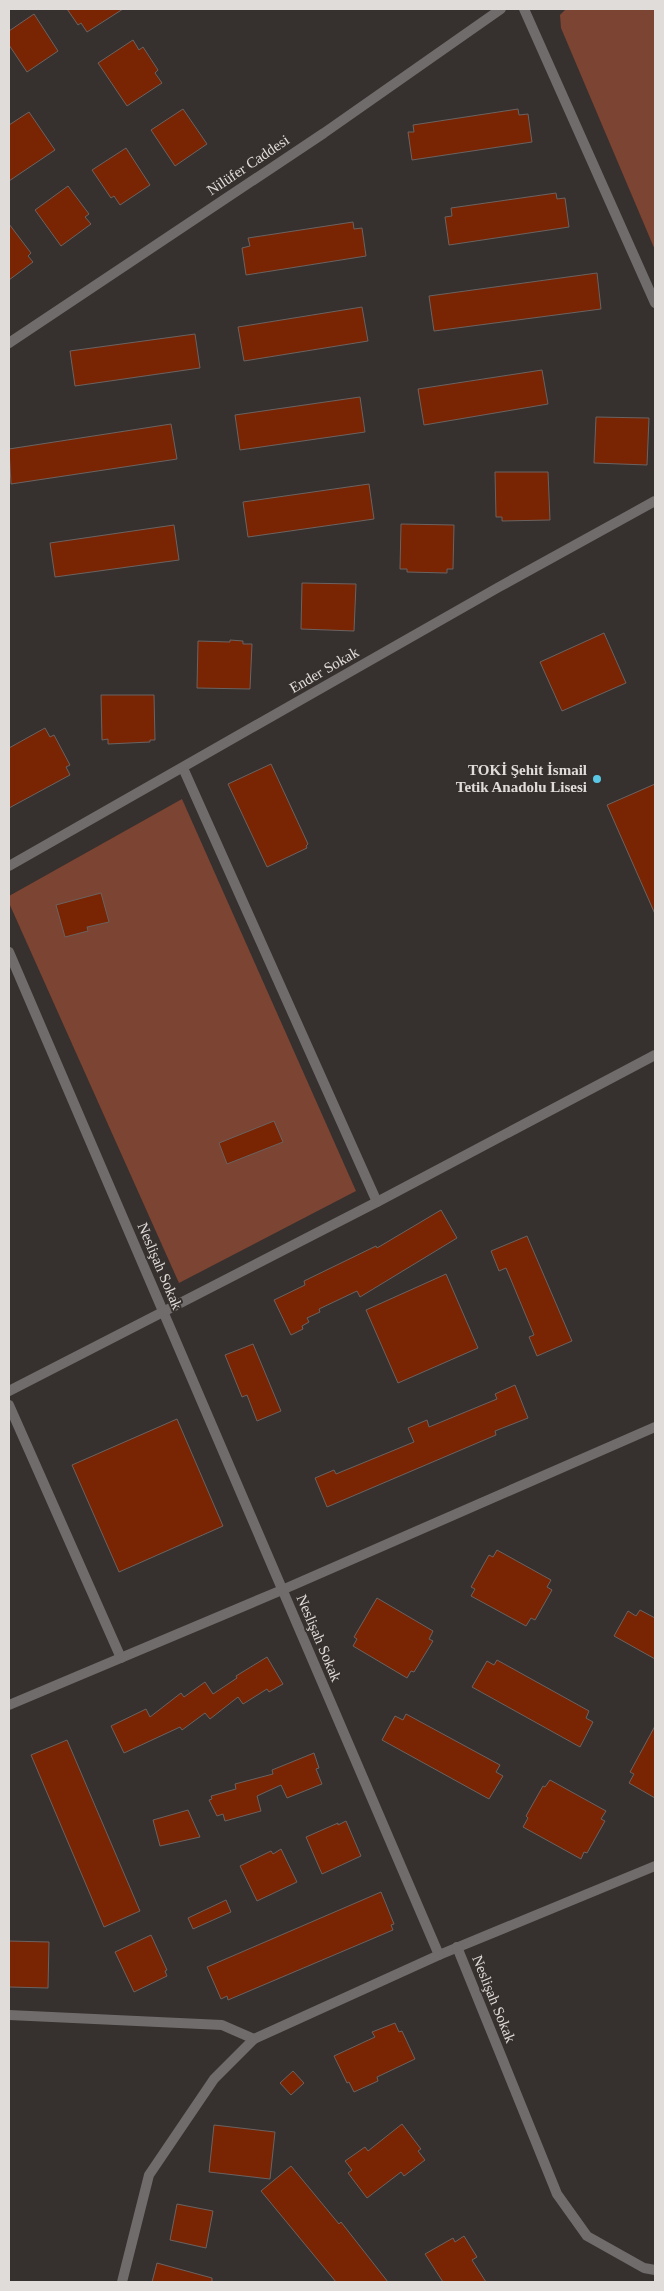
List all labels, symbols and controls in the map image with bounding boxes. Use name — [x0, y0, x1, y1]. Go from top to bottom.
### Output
street label: Nilüfer Caddesi — [204, 132, 292, 198]
street label: Ender Sokak — [287, 644, 362, 696]
place label: TOKİ Şehit İsmail Tetik Anadolu Lisesi — [456, 762, 587, 795]
marker: TOKİ Şehit İsmail Tetik Anadolu Lisesi — [591, 773, 603, 785]
street label: Neslişah Sokak — [134, 1220, 186, 1312]
street label: Neslişah Sokak — [293, 1592, 345, 1684]
street label: Neslişah Sokak — [469, 1953, 519, 2046]

